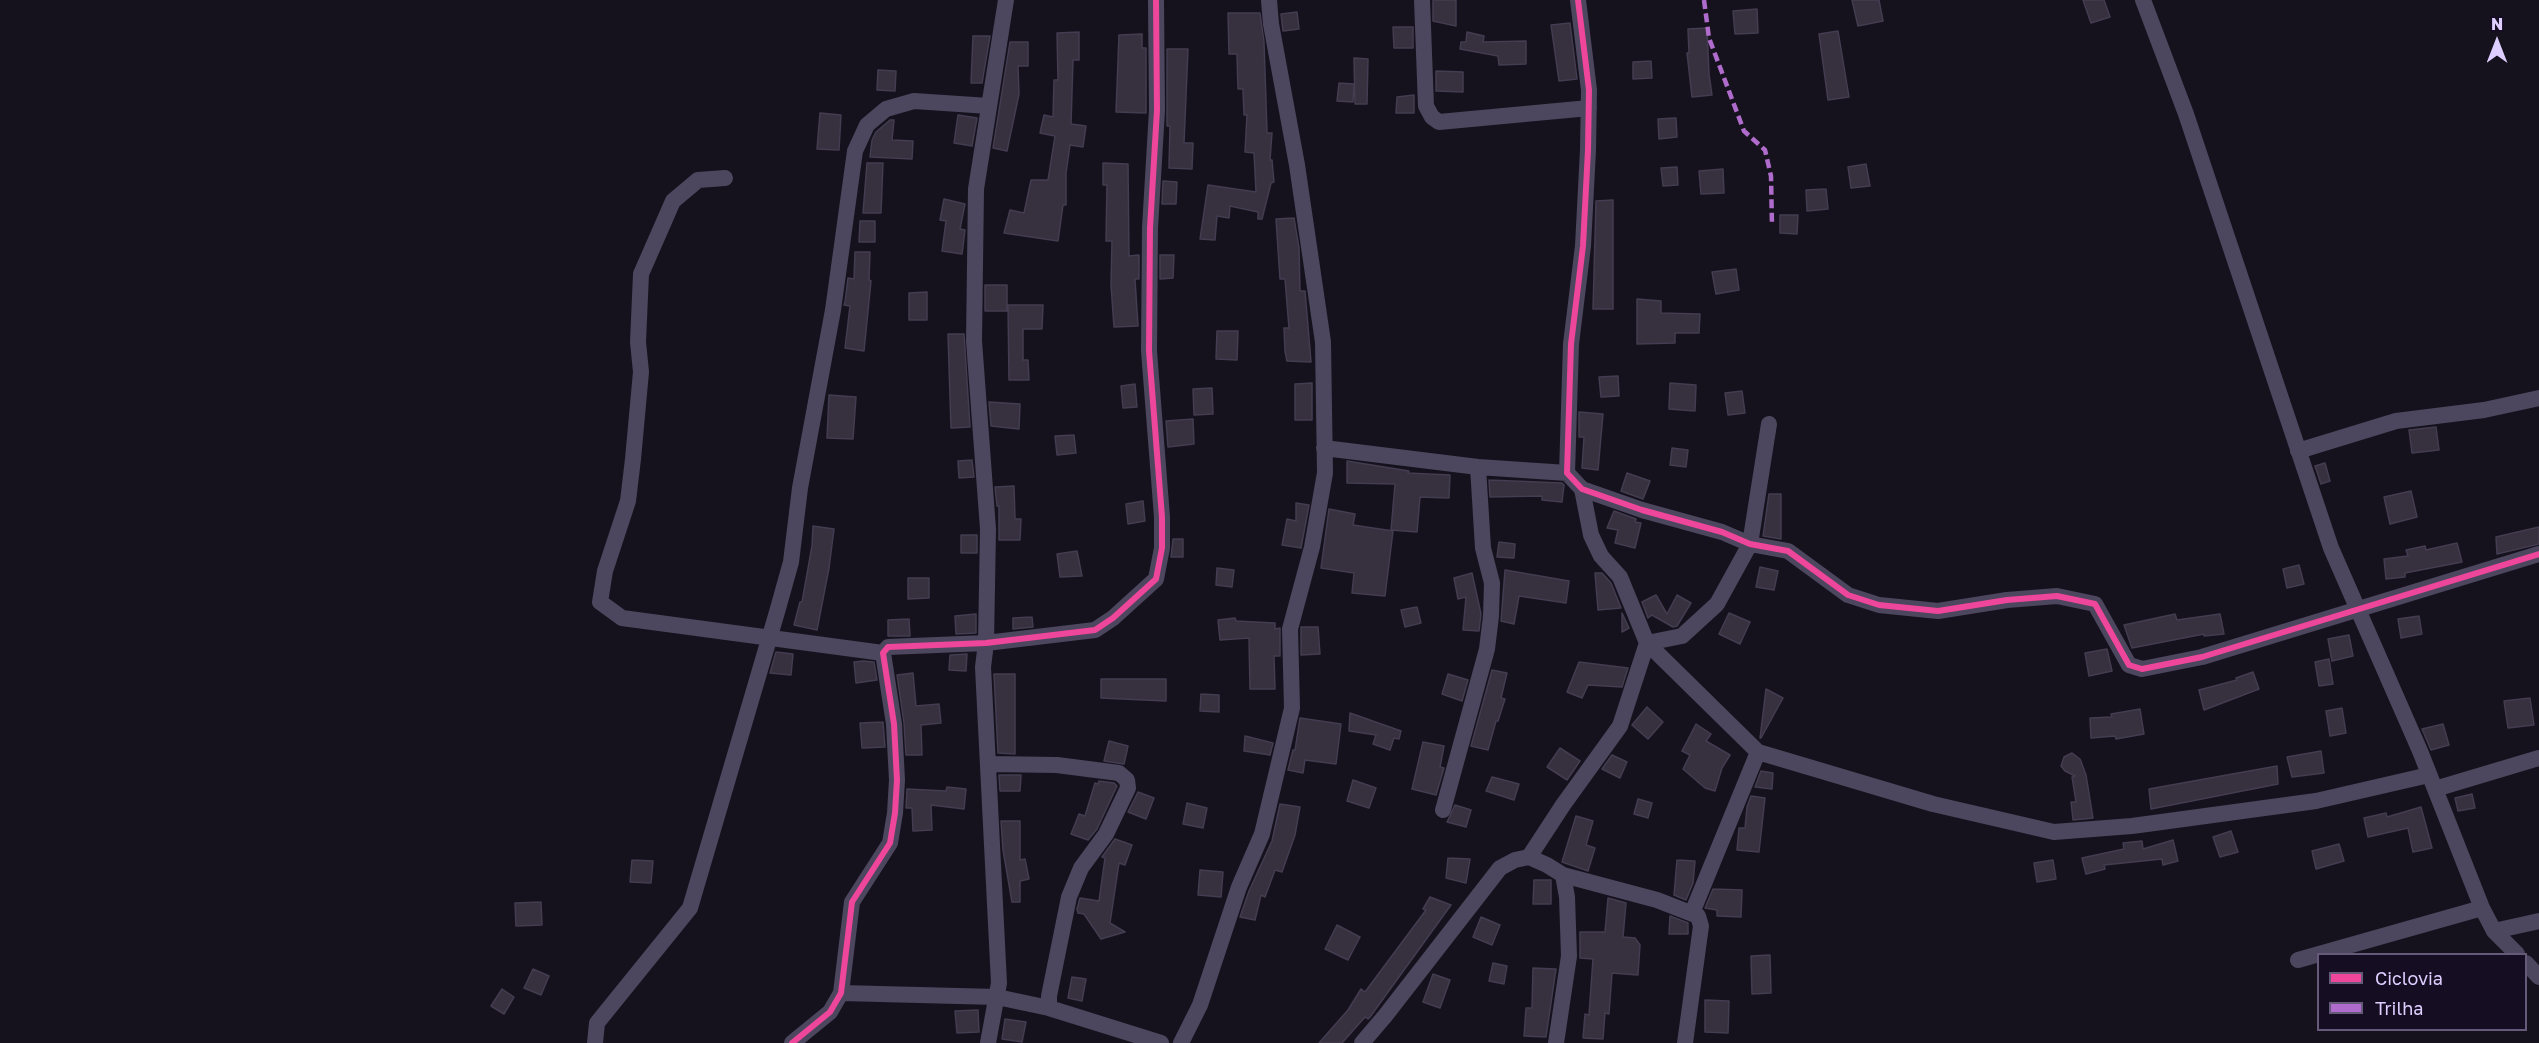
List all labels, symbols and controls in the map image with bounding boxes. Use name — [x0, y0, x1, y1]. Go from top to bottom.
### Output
north arrow — [2467, 12, 2527, 72]
text: N — [2491, 14, 2503, 34]
legend — [2317, 953, 2527, 1031]
text: Ciclovia — [2375, 967, 2443, 989]
text: Trilha — [2375, 997, 2423, 1019]

